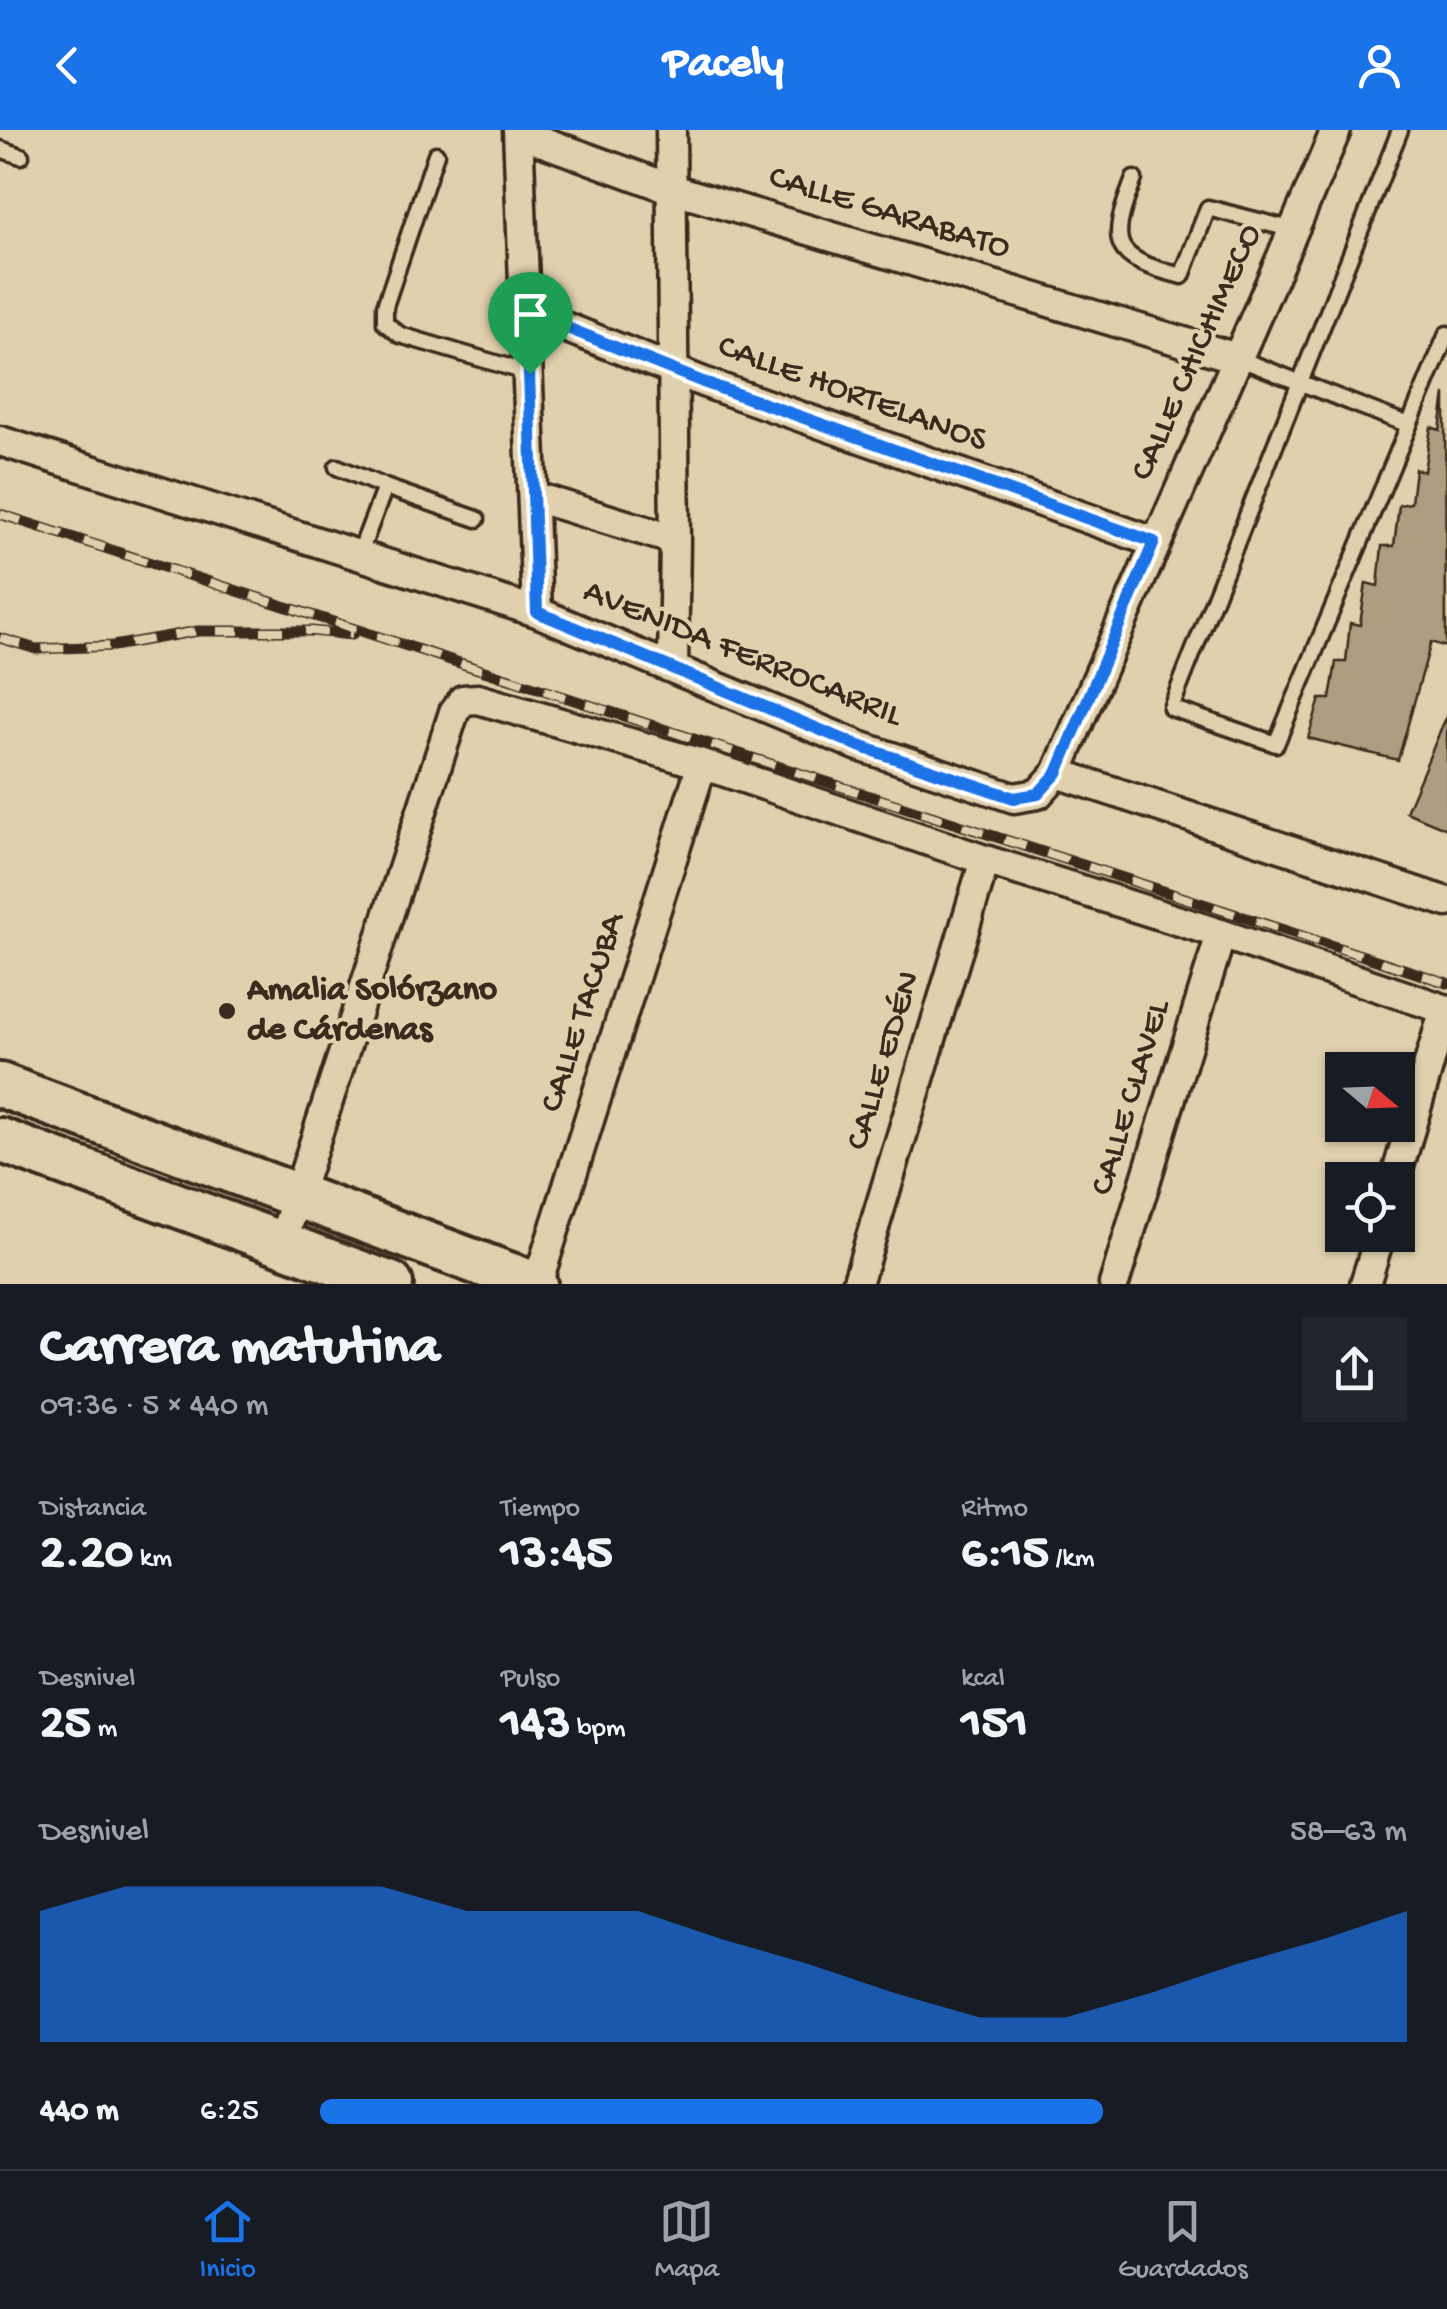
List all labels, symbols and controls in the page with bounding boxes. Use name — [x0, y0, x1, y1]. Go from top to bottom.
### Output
icon: back — [40, 38, 95, 93]
icon: person — [1352, 38, 1407, 93]
text: Pacely — [663, 39, 784, 92]
street label: CALLE GARABATO — [763, 158, 1015, 270]
street label: CALLE CHICHIMECO — [1123, 218, 1273, 488]
pin — [488, 272, 573, 375]
icon: arrive — [503, 287, 558, 342]
street label: CALLE HORTELANOS — [712, 327, 993, 463]
street label: AVENIDA FERROCARRIL — [577, 572, 908, 738]
street label: CALLE TACUBA — [532, 906, 636, 1118]
street label: CALLE EDÉN — [838, 967, 932, 1155]
place label: Amalia Solórzano de Cárdenas — [246, 971, 497, 1052]
street label: CALLE CLAVEL — [1083, 994, 1181, 1201]
marker: Amalia Solórzano de Cárdenas — [216, 1000, 238, 1022]
north arrow — [1325, 1052, 1415, 1142]
map controls — [1325, 1052, 1415, 1252]
button: locate — [1325, 1162, 1415, 1252]
button: share — [1302, 1317, 1407, 1422]
text: Carrera matutina — [40, 1318, 440, 1382]
text: 09:36 · 5 × 440 m — [40, 1388, 268, 1426]
text: Distancia — [40, 1493, 146, 1526]
text: Tiempo — [501, 1493, 580, 1526]
text: Ritmo — [961, 1493, 1028, 1526]
text: 2.20 — [40, 1526, 133, 1585]
text: 13:45 — [501, 1526, 612, 1585]
text: 6:15 — [961, 1526, 1049, 1585]
text: km — [133, 1543, 172, 1576]
text: /km — [1049, 1543, 1095, 1576]
text: Desnivel — [40, 1663, 135, 1696]
text: Pulso — [501, 1663, 560, 1696]
text: kcal — [961, 1663, 1005, 1696]
text: 25 — [40, 1696, 91, 1755]
text: 143 — [501, 1696, 570, 1755]
text: 151 — [961, 1696, 1028, 1755]
text: m — [91, 1713, 117, 1746]
text: bpm — [570, 1713, 626, 1746]
text: Desnivel — [40, 1814, 149, 1852]
text: 58–63 m — [1290, 1814, 1407, 1852]
text: 440 m — [40, 2093, 119, 2131]
text: 6:25 — [200, 2093, 259, 2131]
tab: Inicio — [200, 2194, 256, 2287]
tab: Mapa — [655, 2194, 719, 2287]
tab: Guardados — [1118, 2194, 1248, 2287]

